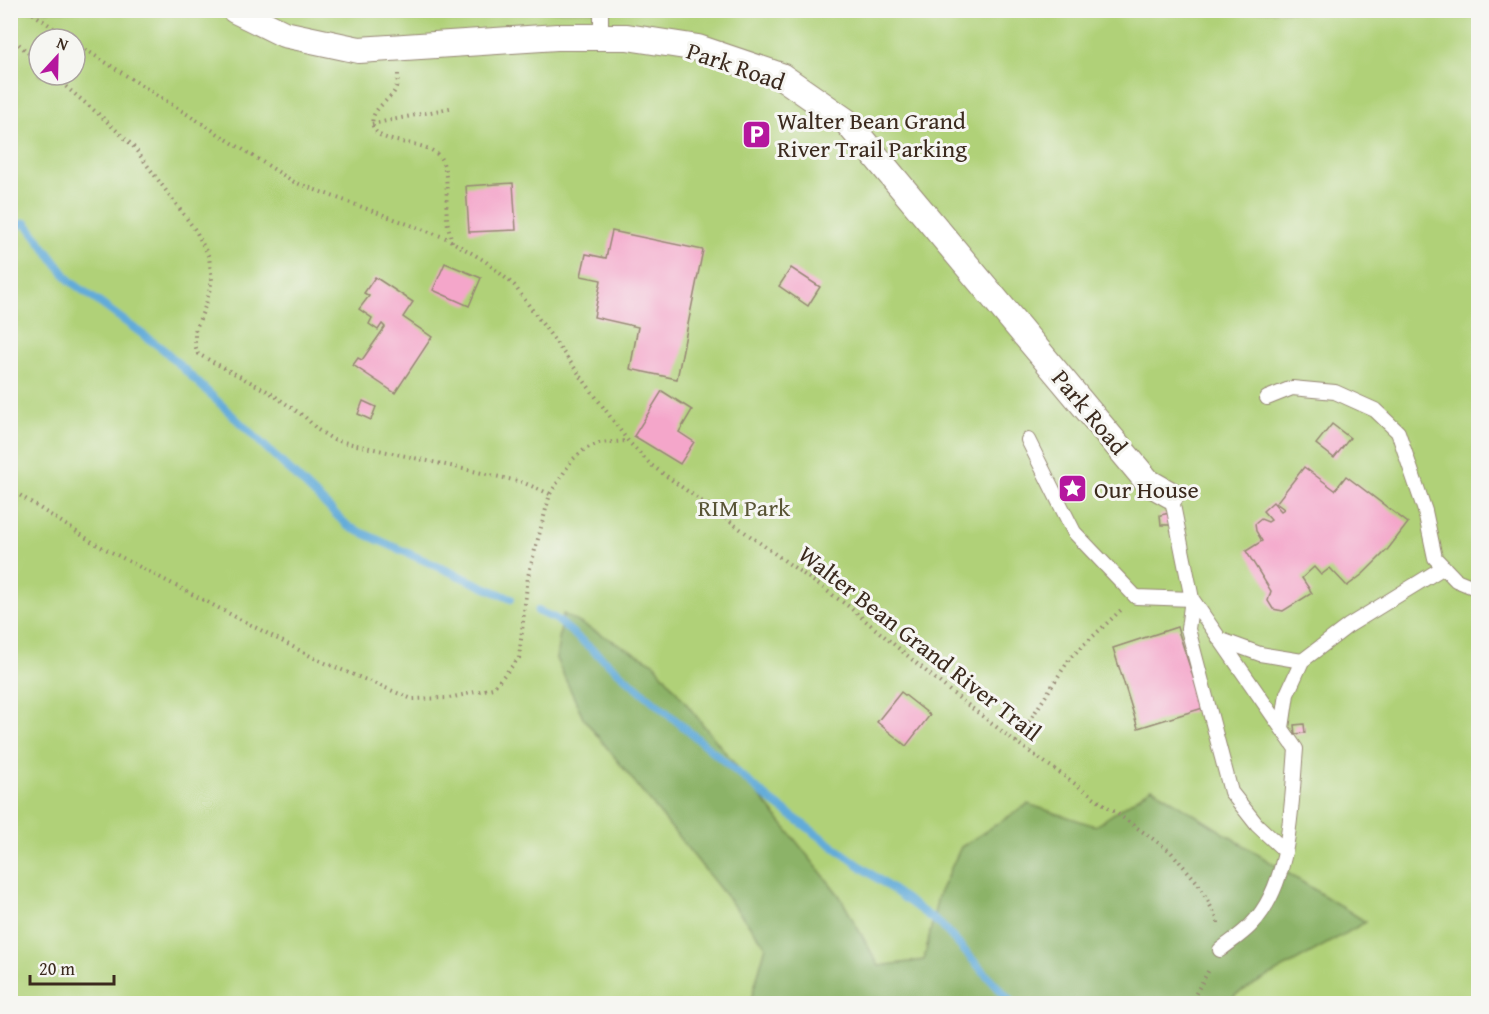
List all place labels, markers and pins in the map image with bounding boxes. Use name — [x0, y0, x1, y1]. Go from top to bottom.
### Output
place label: Walter Bean Grand River Trail Parking — [777, 103, 967, 166]
parking icon: Walter Bean Grand River Trail Parking — [740, 118, 772, 150]
place label: Our House — [1094, 472, 1199, 507]
place icon: Our House — [1057, 473, 1089, 505]

